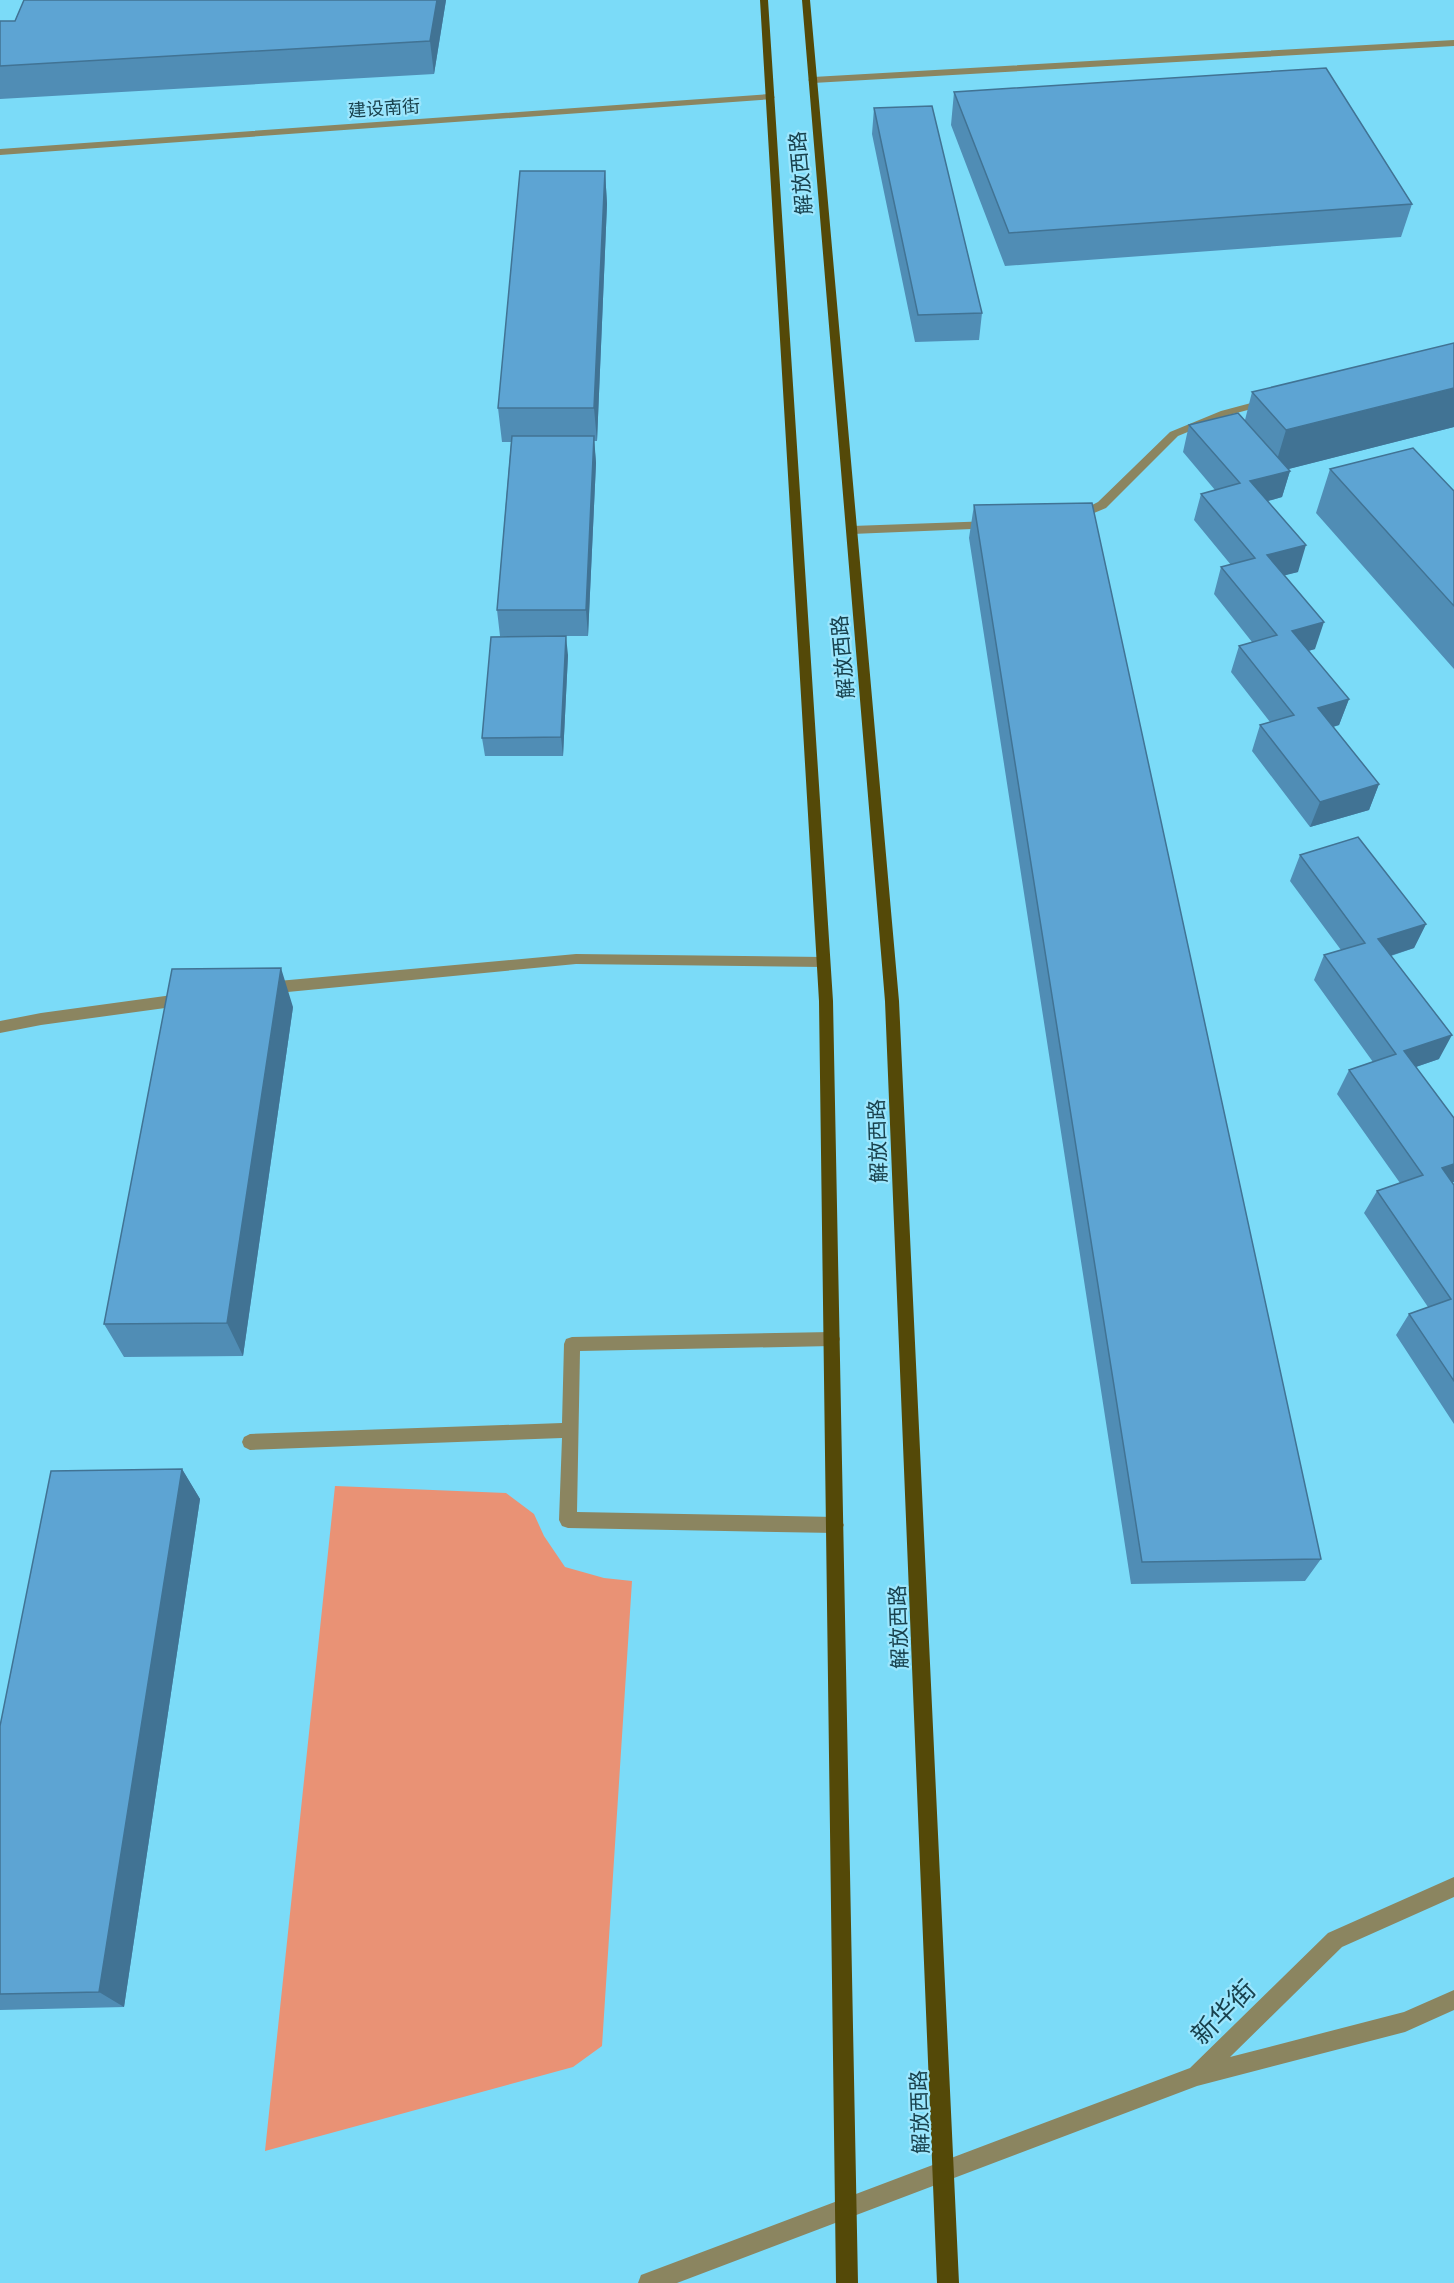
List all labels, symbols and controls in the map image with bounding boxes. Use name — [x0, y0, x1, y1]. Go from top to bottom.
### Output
street label: 建设南街 — [347, 94, 421, 122]
street label: 解放西路 — [783, 130, 817, 216]
street label: 解放西路 — [825, 614, 859, 700]
street label: 解放西路 — [863, 1099, 891, 1183]
street label: 解放西路 — [884, 1585, 912, 1669]
street label: 新华街 — [1184, 1973, 1262, 2051]
street label: 解放西路 — [905, 2070, 933, 2154]

